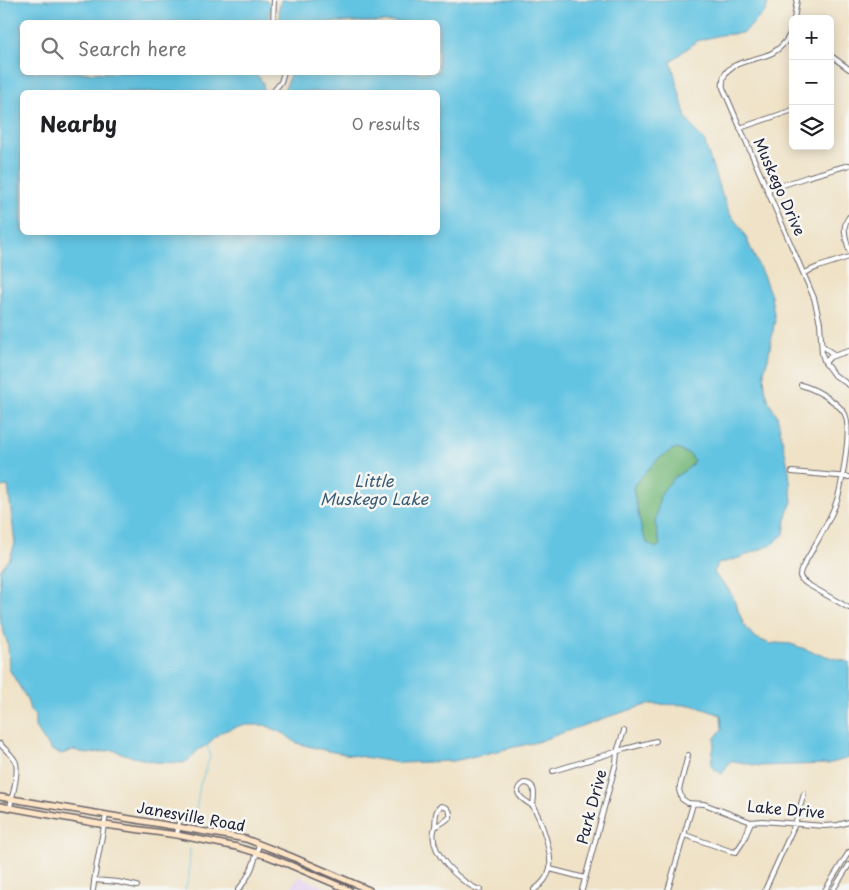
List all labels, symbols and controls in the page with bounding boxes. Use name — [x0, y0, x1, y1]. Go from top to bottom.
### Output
map controls — [789, 15, 834, 150]
button: + — [789, 15, 834, 60]
search box — [20, 20, 440, 75]
icon: search — [38, 34, 66, 62]
text: Search here — [78, 34, 187, 62]
button: − — [789, 60, 834, 105]
button: layers — [789, 105, 834, 150]
text: Nearby — [40, 107, 117, 139]
text: 0 results — [352, 111, 420, 135]
street label: Muskego Drive — [748, 134, 812, 239]
water label: Little Muskego Lake — [320, 468, 430, 510]
street label: Park Drive — [570, 767, 612, 847]
street label: Lake Drive — [746, 794, 826, 823]
street label: Janesville Road — [135, 795, 247, 836]

